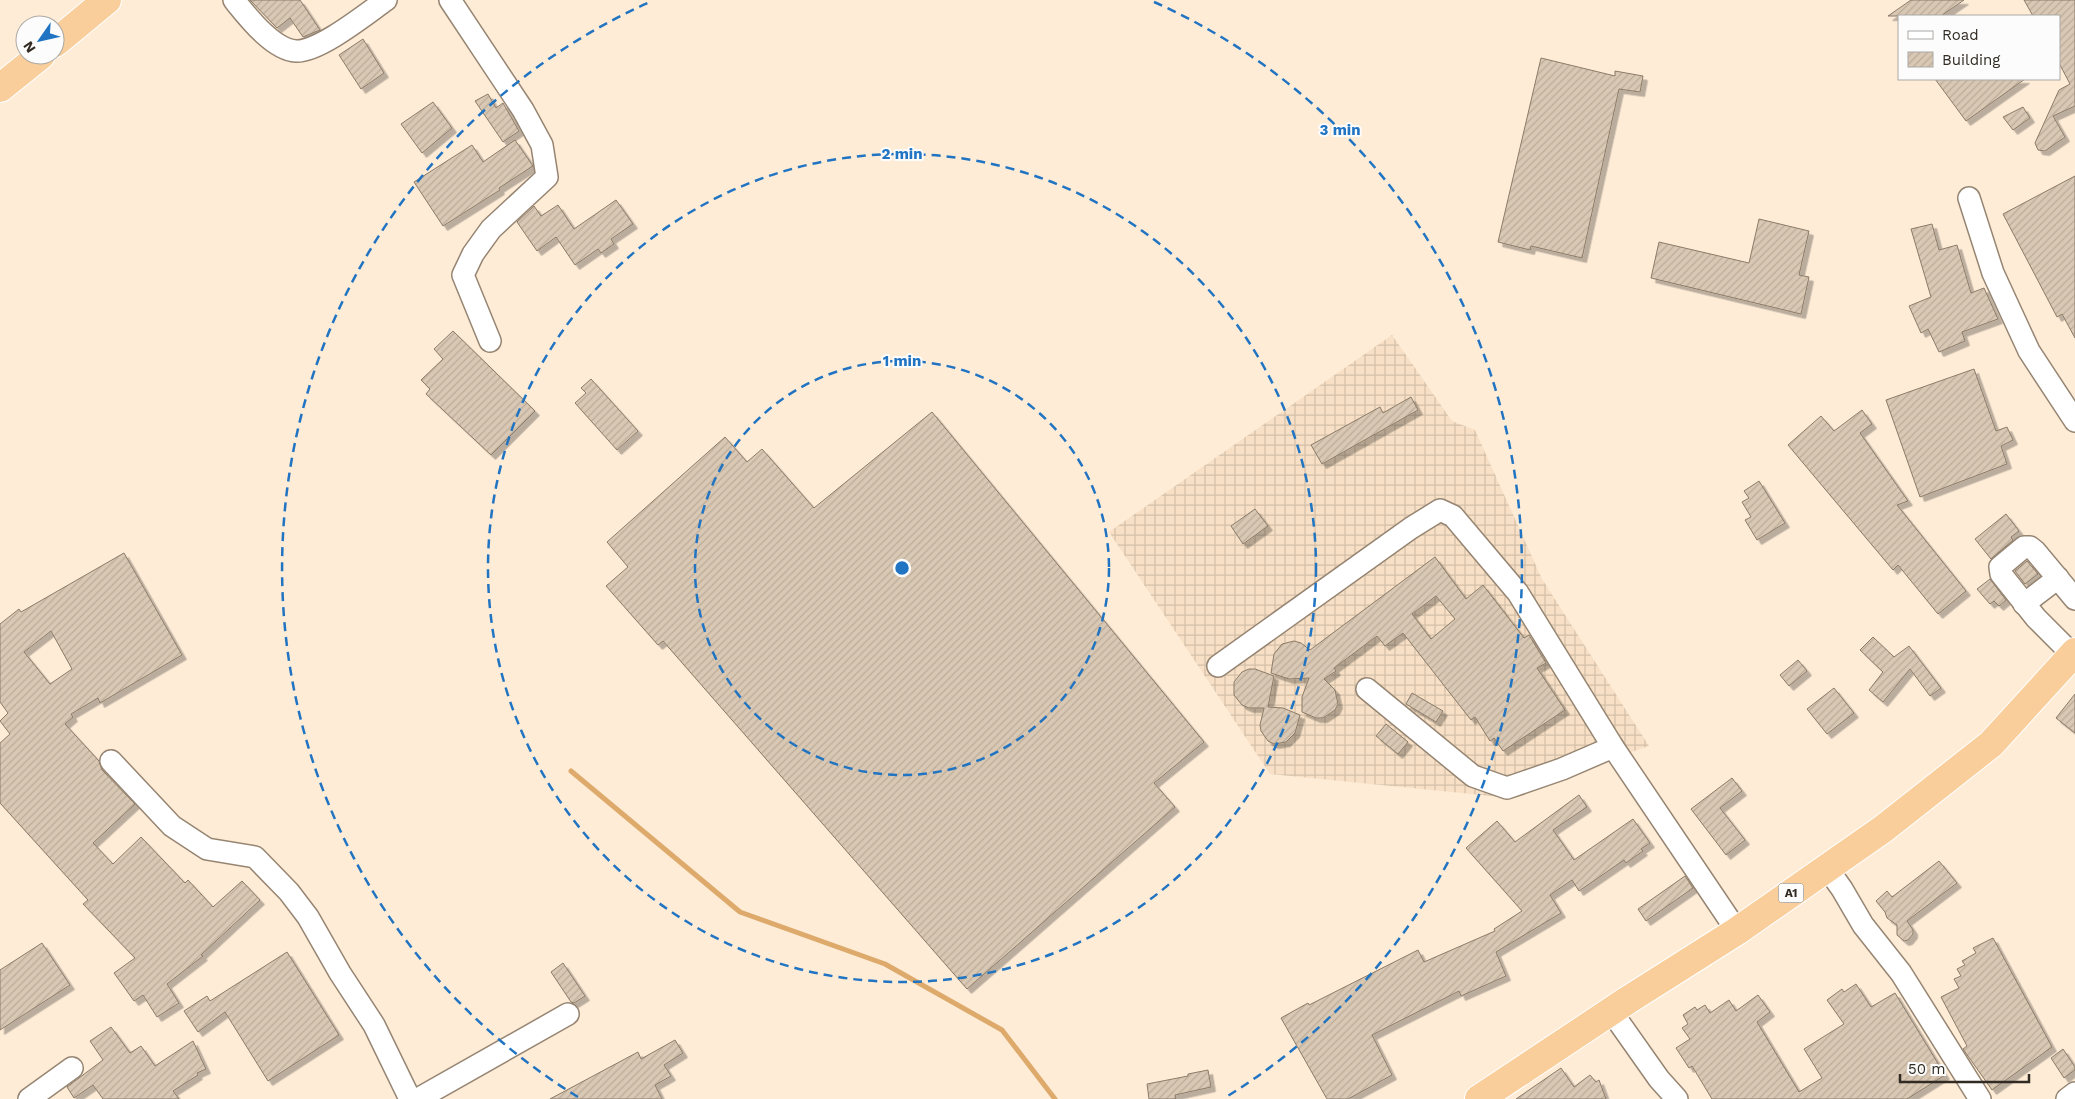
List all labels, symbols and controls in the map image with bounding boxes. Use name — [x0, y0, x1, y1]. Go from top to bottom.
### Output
north arrow — [15, 15, 65, 65]
legend — [1898, 15, 2060, 80]
text: Road — [1942, 26, 1979, 44]
text: N — [20, 38, 39, 56]
text: Building — [1942, 51, 2000, 69]
text: 3 min — [1320, 121, 1360, 139]
text: 2 min — [881, 145, 923, 163]
text: 1 min — [883, 352, 921, 370]
centre of rings — [893, 559, 911, 577]
road number: A1 — [1778, 884, 1804, 902]
scale bar — [1900, 1052, 2029, 1084]
text: 50 m — [1908, 1060, 1945, 1078]

